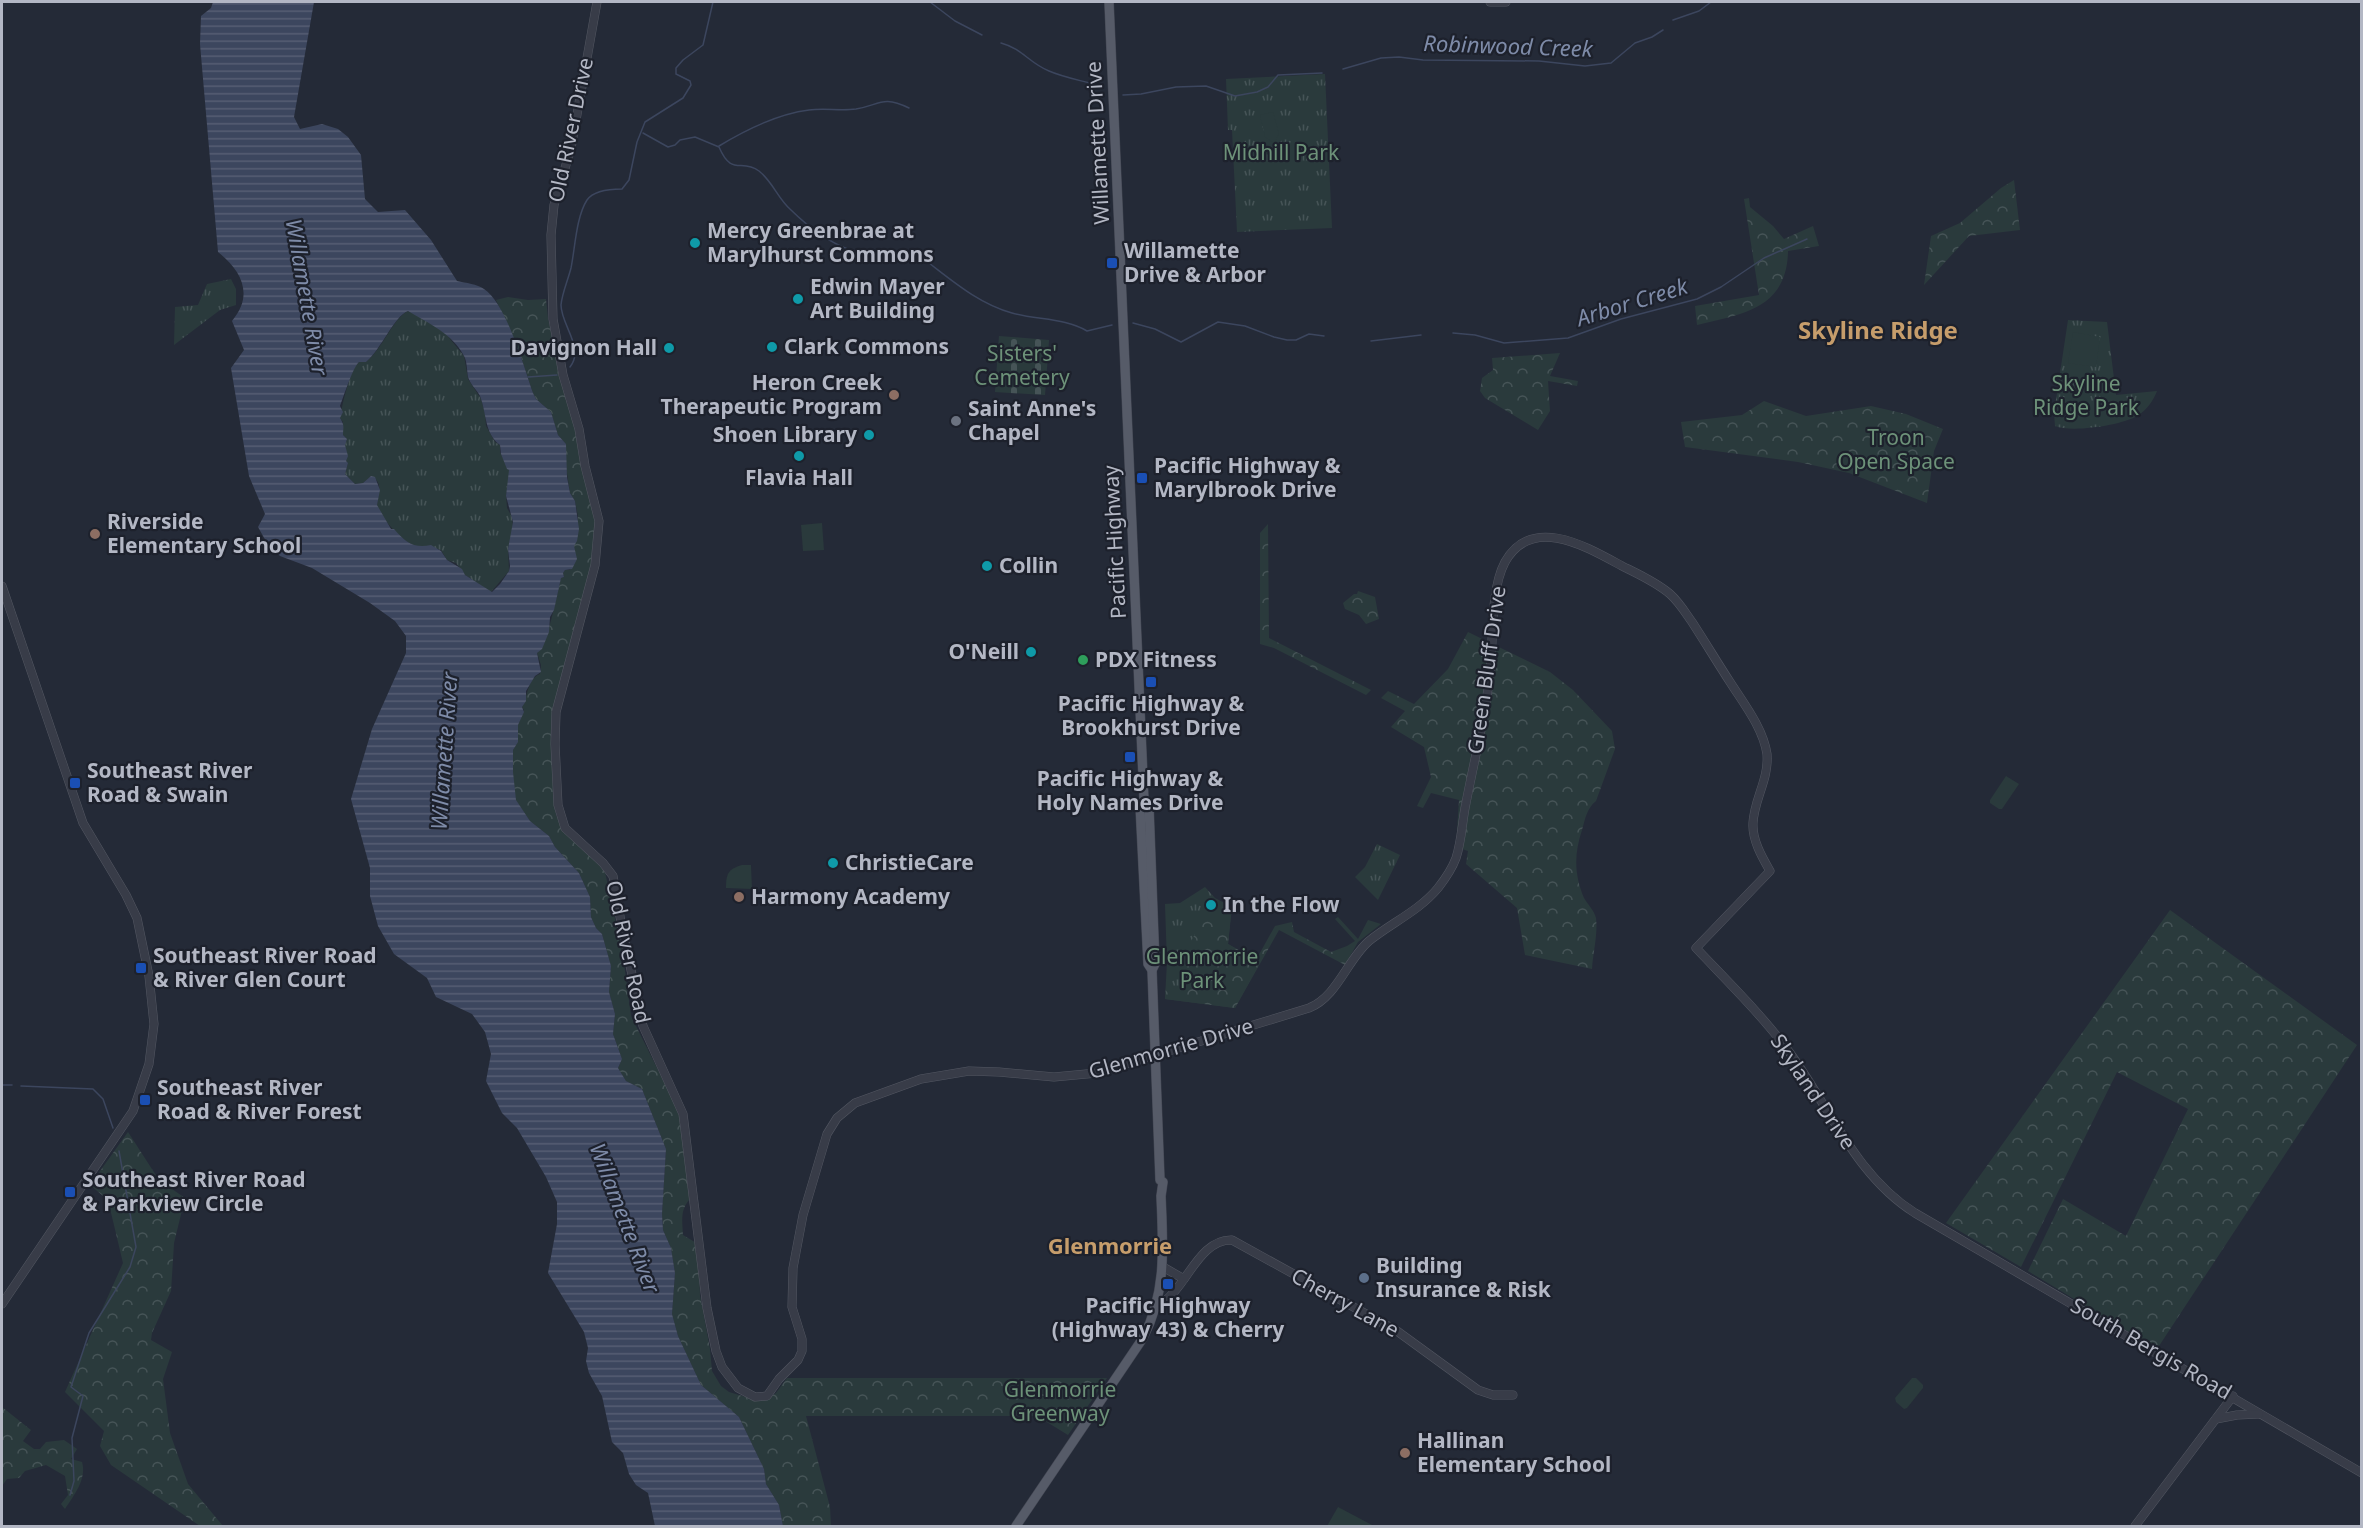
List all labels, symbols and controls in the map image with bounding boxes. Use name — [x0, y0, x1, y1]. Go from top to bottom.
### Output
water label: Robinwood Creek — [1423, 27, 1594, 63]
street label: Old River Drive — [541, 55, 599, 205]
street label: Willamette Drive — [1079, 61, 1115, 225]
park label: Midhill Park — [1223, 138, 1340, 166]
water label: Willamette River — [279, 216, 337, 379]
place label: Mercy Greenbrae at Marylhurst Commons — [707, 216, 934, 268]
marker: Mercy Greenbrae at Marylhurst Commons — [688, 236, 702, 250]
place label: Willamette Drive & Arbor — [1124, 236, 1267, 288]
marker: Willamette Drive & Arbor — [1105, 256, 1119, 270]
water label: Arbor Creek — [1571, 270, 1692, 333]
place label: Edwin Mayer Art Building — [810, 272, 945, 324]
marker: Edwin Mayer Art Building — [791, 292, 805, 306]
district label: Skyline Ridge — [1798, 313, 1958, 346]
place label: Clark Commons — [784, 332, 949, 360]
place label: Davignon Hall — [510, 333, 657, 361]
park label: Sisters' Cemetery — [974, 339, 1070, 391]
marker: Clark Commons — [765, 340, 779, 354]
marker: Davignon Hall — [662, 341, 676, 355]
place label: Heron Creek Therapeutic Program — [661, 368, 883, 420]
park label: Skyline Ridge Park — [2033, 369, 2140, 421]
marker: Heron Creek Therapeutic Program — [887, 388, 901, 402]
place label: Saint Anne's Chapel — [968, 394, 1096, 446]
marker: Saint Anne's Chapel — [949, 414, 963, 428]
place label: Shoen Library — [713, 420, 857, 448]
park label: Troon Open Space — [1837, 423, 1955, 475]
marker: Shoen Library — [862, 428, 876, 442]
marker: Flavia Hall — [792, 449, 806, 463]
place label: Pacific Highway & Marylbrook Drive — [1154, 451, 1341, 503]
place label: Flavia Hall — [745, 463, 853, 491]
street label: Pacific Highway — [1096, 464, 1132, 620]
marker: Pacific Highway & Marylbrook Drive — [1135, 471, 1149, 485]
place label: Riverside Elementary School — [107, 507, 301, 559]
marker: Riverside Elementary School — [88, 527, 102, 541]
place label: Collin — [999, 551, 1058, 579]
marker: Collin — [980, 559, 994, 573]
street label: Green Bluff Drive — [1460, 584, 1512, 756]
place label: O'Neill — [948, 637, 1019, 665]
marker: O'Neill — [1024, 645, 1038, 659]
place label: PDX Fitness — [1095, 645, 1217, 673]
marker: PDX Fitness — [1076, 653, 1090, 667]
water label: Willamette River — [423, 670, 464, 831]
marker: Pacific Highway & Brookhurst Drive — [1144, 675, 1158, 689]
place label: Pacific Highway & Brookhurst Drive — [1058, 689, 1244, 741]
marker: Pacific Highway & Holy Names Drive — [1123, 750, 1137, 764]
place label: Southeast River Road & Swain — [87, 756, 253, 808]
place label: Pacific Highway & Holy Names Drive — [1036, 764, 1224, 816]
marker: Southeast River Road & Swain — [68, 776, 82, 790]
place label: ChristieCare — [845, 848, 974, 876]
marker: ChristieCare — [826, 856, 840, 870]
street label: Old River Road — [600, 878, 658, 1026]
place label: Harmony Academy — [751, 882, 950, 910]
marker: Harmony Academy — [732, 890, 746, 904]
place label: In the Flow — [1223, 890, 1340, 918]
marker: In the Flow — [1204, 898, 1218, 912]
place label: Southeast River Road & River Glen Court — [153, 941, 377, 993]
park label: Glenmorrie Park — [1146, 942, 1258, 994]
marker: Southeast River Road & River Glen Court — [134, 961, 148, 975]
street label: Glenmorrie Drive — [1085, 1011, 1256, 1085]
street label: Skyland Drive — [1765, 1028, 1863, 1155]
place label: Southeast River Road & River Forest — [157, 1073, 362, 1125]
marker: Southeast River Road & River Forest — [138, 1093, 152, 1107]
water label: Willamette River — [584, 1138, 669, 1298]
place label: Southeast River Road & Parkview Circle — [82, 1165, 306, 1217]
marker: Southeast River Road & Parkview Circle — [63, 1185, 77, 1199]
district label: Glenmorrie — [1048, 1230, 1172, 1260]
place label: Building Insurance & Risk — [1376, 1251, 1552, 1303]
street label: Cherry Lane — [1287, 1261, 1404, 1343]
marker: Building Insurance & Risk — [1357, 1271, 1371, 1285]
marker: Pacific Highway (Highway 43) & Cherry — [1161, 1277, 1175, 1291]
place label: Pacific Highway (Highway 43) & Cherry — [1052, 1291, 1284, 1343]
street label: South Bergis Road — [2066, 1291, 2237, 1406]
park label: Glenmorrie Greenway — [1004, 1375, 1116, 1427]
place label: Hallinan Elementary School — [1417, 1426, 1611, 1478]
marker: Hallinan Elementary School — [1398, 1446, 1412, 1460]

